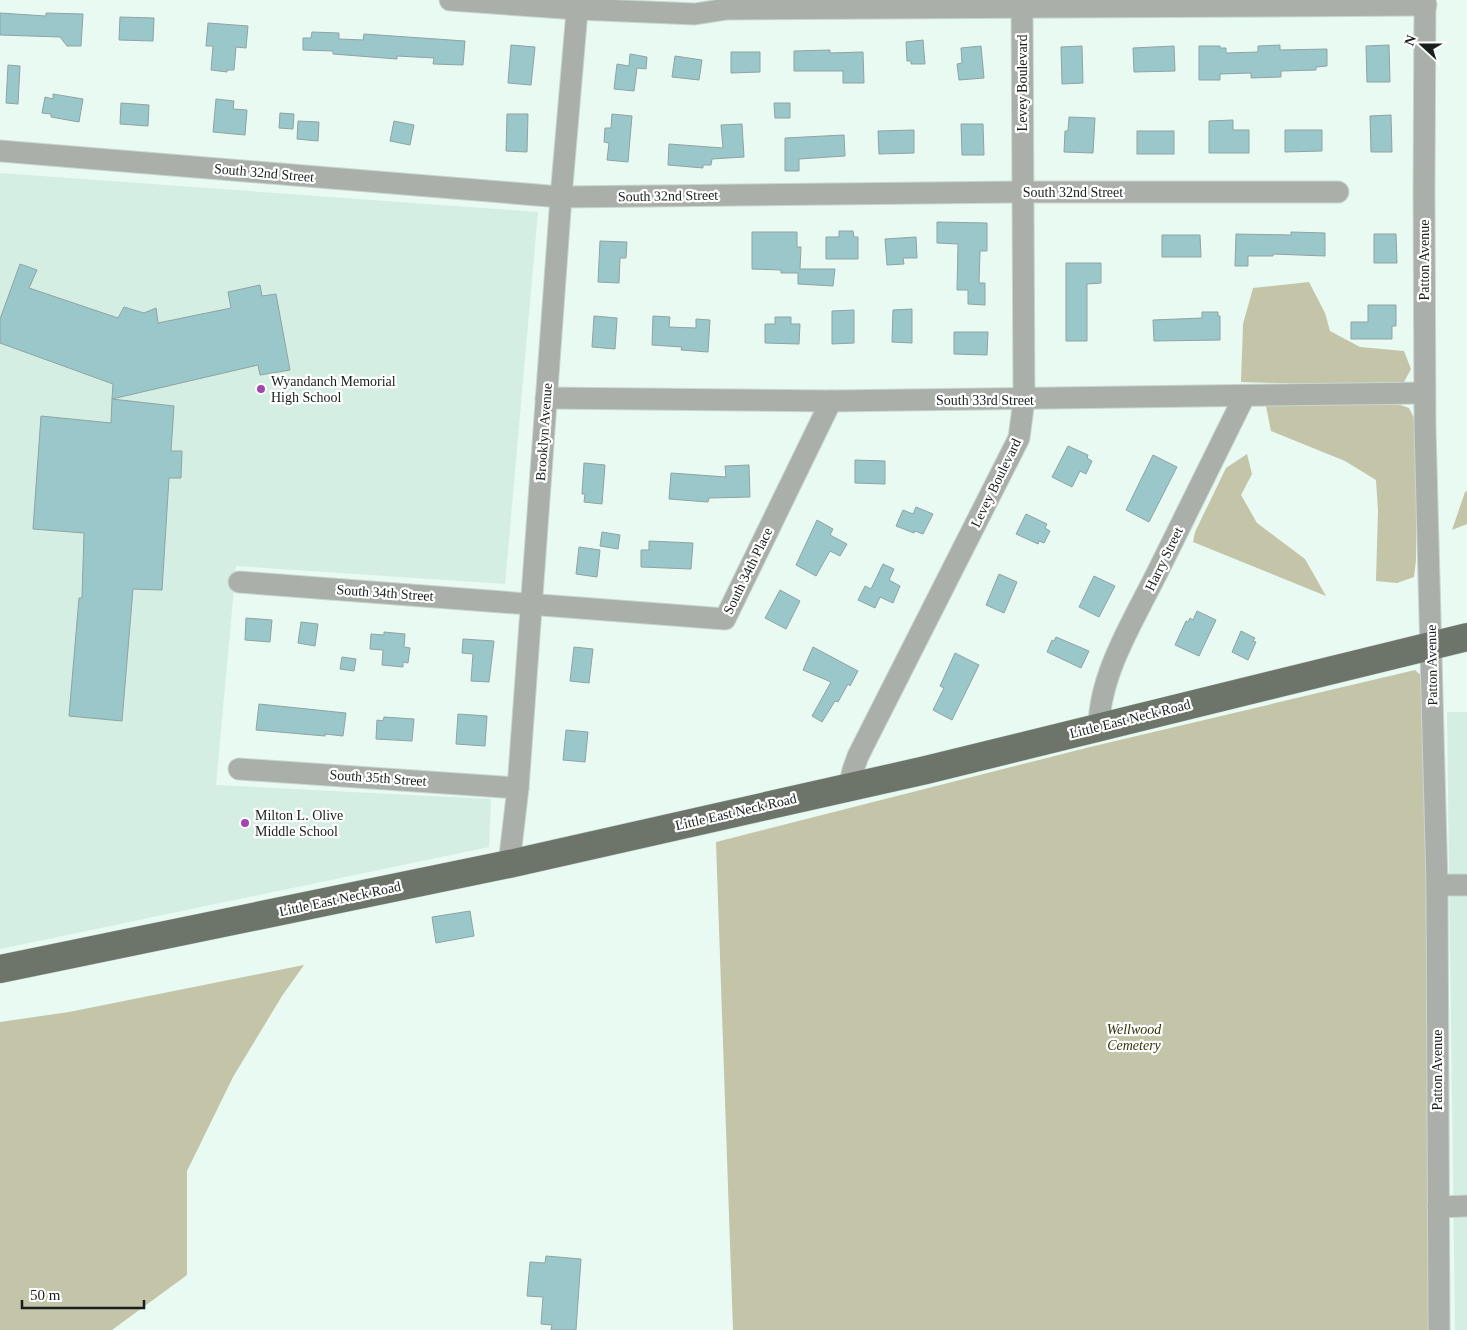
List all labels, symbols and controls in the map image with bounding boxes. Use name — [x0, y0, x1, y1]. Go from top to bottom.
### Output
north arrow — [1397, 20, 1447, 70]
text: N — [1402, 33, 1419, 48]
street label: Levey Boulevard — [1015, 35, 1030, 131]
street label: South 32nd Street — [213, 161, 315, 185]
street label: South 32nd Street — [1023, 185, 1123, 200]
street label: South 32nd Street — [618, 188, 718, 204]
street label: Patton Avenue — [1417, 219, 1432, 301]
place label: Wyandanch Memorial High School — [271, 374, 396, 405]
marker: Wyandanch Memorial High School — [255, 383, 267, 395]
street label: Brooklyn Avenue — [533, 383, 555, 481]
street label: South 33rd Street — [936, 393, 1034, 408]
street label: Levey Boulevard — [968, 436, 1024, 530]
street label: South 34th Place — [720, 525, 776, 617]
street label: Harry Street — [1142, 525, 1186, 593]
street label: South 34th Street — [336, 582, 434, 604]
street label: Patton Avenue — [1424, 624, 1440, 706]
street label: Little East Neck Road — [1068, 697, 1192, 741]
street label: South 35th Street — [329, 767, 427, 789]
street label: Little East Neck Road — [674, 791, 798, 833]
place label: Milton L. Olive Middle School — [255, 808, 343, 839]
marker: Milton L. Olive Middle School — [239, 817, 251, 829]
street label: Little East Neck Road — [278, 879, 402, 919]
park label: Wellwood Cemetery — [1107, 1022, 1162, 1053]
street label: Patton Avenue — [1430, 1029, 1445, 1111]
scale bar — [22, 1278, 145, 1310]
text: 50 m — [30, 1287, 61, 1303]

